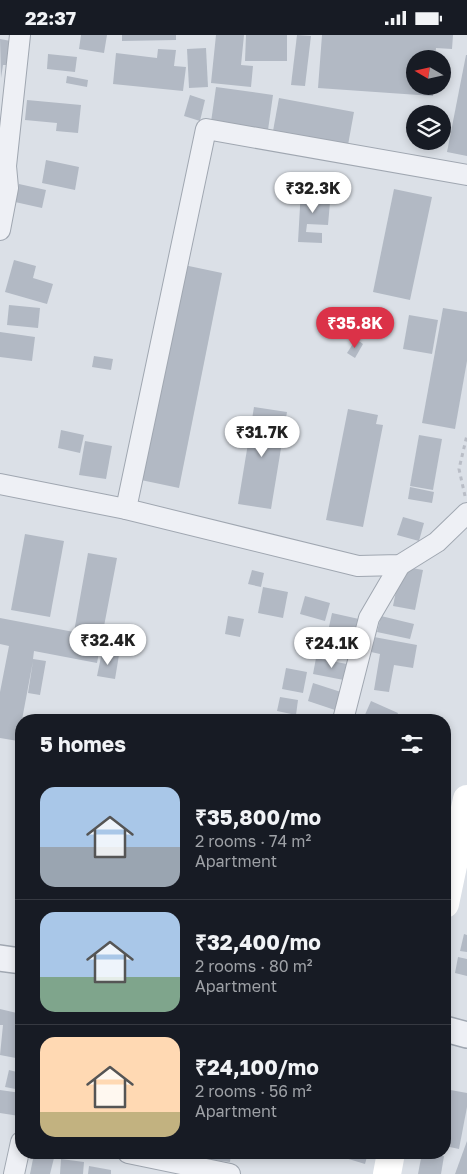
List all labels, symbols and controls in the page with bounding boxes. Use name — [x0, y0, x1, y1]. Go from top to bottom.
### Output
text: 22:37 — [25, 6, 76, 29]
north arrow — [406, 50, 451, 95]
map controls — [406, 50, 451, 150]
button: layers — [406, 105, 451, 150]
pin: ₹32.3K — [272, 171, 354, 214]
text: ₹32.3K — [285, 178, 341, 198]
pin: ₹35.8K — [314, 307, 396, 349]
text: ₹35.8K — [327, 313, 383, 333]
pin: ₹31.7K — [221, 415, 303, 458]
text: ₹31.7K — [236, 422, 288, 442]
pin: ₹32.4K — [67, 623, 149, 666]
pin: ₹24.1K — [291, 627, 373, 669]
text: ₹32.4K — [80, 630, 136, 650]
text: ₹24.1K — [305, 633, 359, 653]
icon: filters — [398, 730, 426, 758]
text: 5 homes — [40, 731, 126, 757]
text: ₹35,800/mo — [195, 804, 321, 830]
icon: home — [80, 807, 140, 867]
text: 2 rooms · 74 m² — [195, 831, 311, 851]
text: Apartment — [195, 851, 277, 871]
text: ₹32,400/mo — [195, 929, 321, 955]
icon: home — [80, 932, 140, 992]
text: 2 rooms · 80 m² — [195, 956, 313, 976]
text: Apartment — [195, 976, 277, 996]
text: ₹24,100/mo — [195, 1054, 319, 1080]
icon: home — [80, 1057, 140, 1117]
text: 2 rooms · 56 m² — [195, 1081, 312, 1101]
text: Apartment — [195, 1101, 277, 1121]

